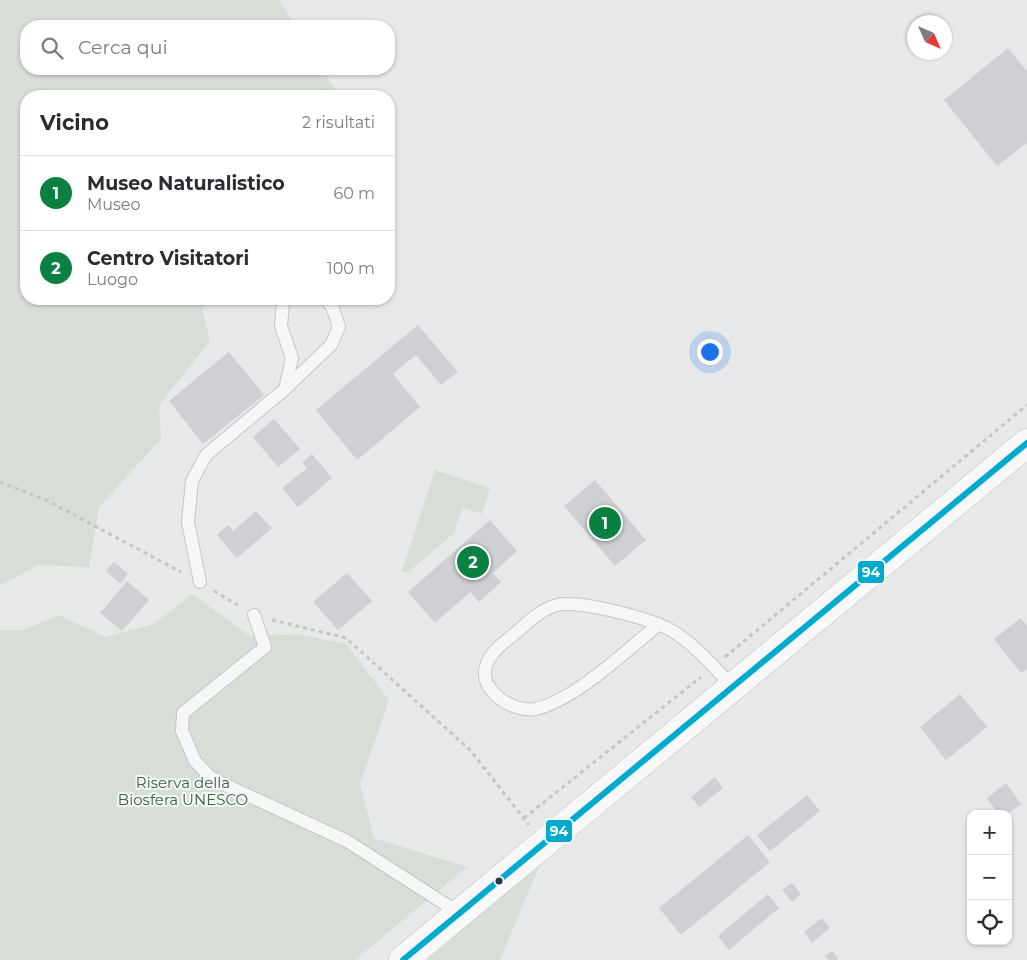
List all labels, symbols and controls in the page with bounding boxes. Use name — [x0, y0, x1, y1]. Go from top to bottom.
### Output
north arrow — [907, 15, 952, 60]
search box — [20, 20, 395, 75]
icon: search — [38, 34, 66, 62]
text: Cerca qui — [78, 36, 168, 59]
text: Vicino — [40, 110, 109, 135]
text: 2 risultati — [302, 113, 375, 132]
text: Museo Naturalistico — [87, 172, 285, 195]
text: 1 — [53, 184, 59, 203]
text: 60 m — [333, 184, 375, 203]
text: Museo — [87, 195, 141, 214]
text: Centro Visitatori — [87, 247, 249, 270]
text: 2 — [51, 259, 61, 278]
text: 100 m — [327, 259, 375, 278]
text: Luogo — [87, 270, 138, 289]
your location — [697, 339, 723, 365]
pin: 1 — [589, 504, 621, 542]
pin: 2 — [457, 543, 489, 581]
line badge: 94 — [857, 560, 885, 584]
text: 94 — [862, 563, 881, 581]
park label: Riserva della Biosfera UNESCO — [118, 773, 248, 809]
map controls — [967, 810, 1012, 945]
button: + — [967, 810, 1012, 855]
line badge: 94 — [545, 819, 573, 843]
text: 94 — [550, 822, 569, 840]
button: − — [967, 855, 1012, 900]
unlabelled marker — [494, 876, 504, 886]
button: locate — [967, 900, 1012, 945]

